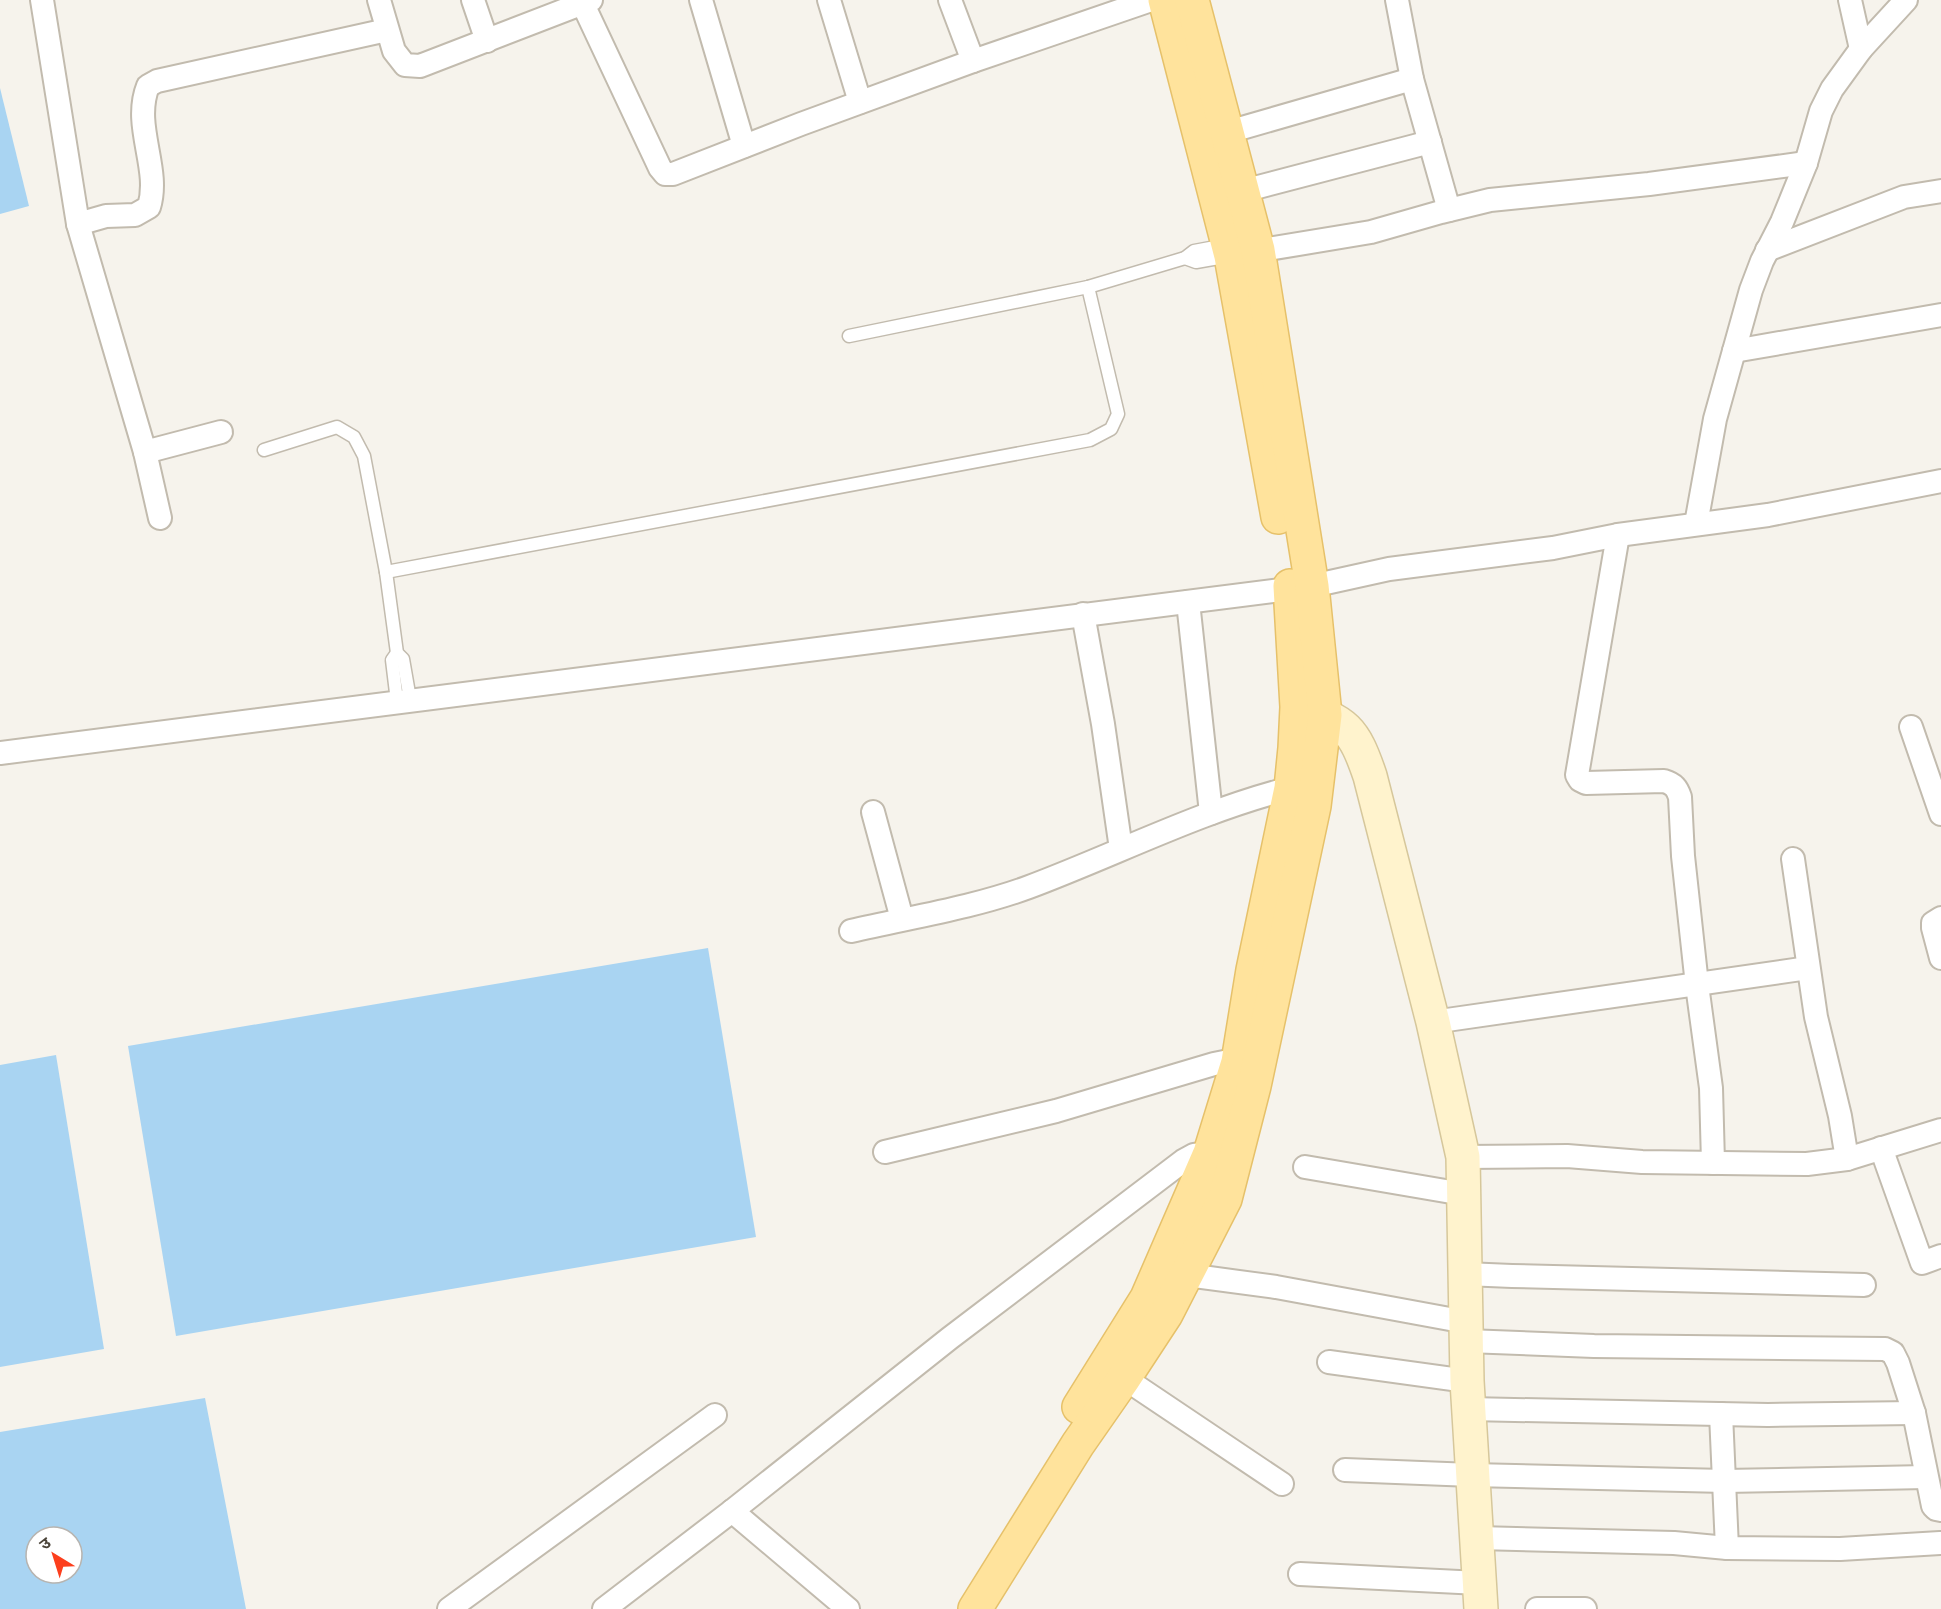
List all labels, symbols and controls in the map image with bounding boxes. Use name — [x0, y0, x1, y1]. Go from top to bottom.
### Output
north arrow — [24, 1525, 84, 1585]
text: उ — [36, 1534, 56, 1555]

